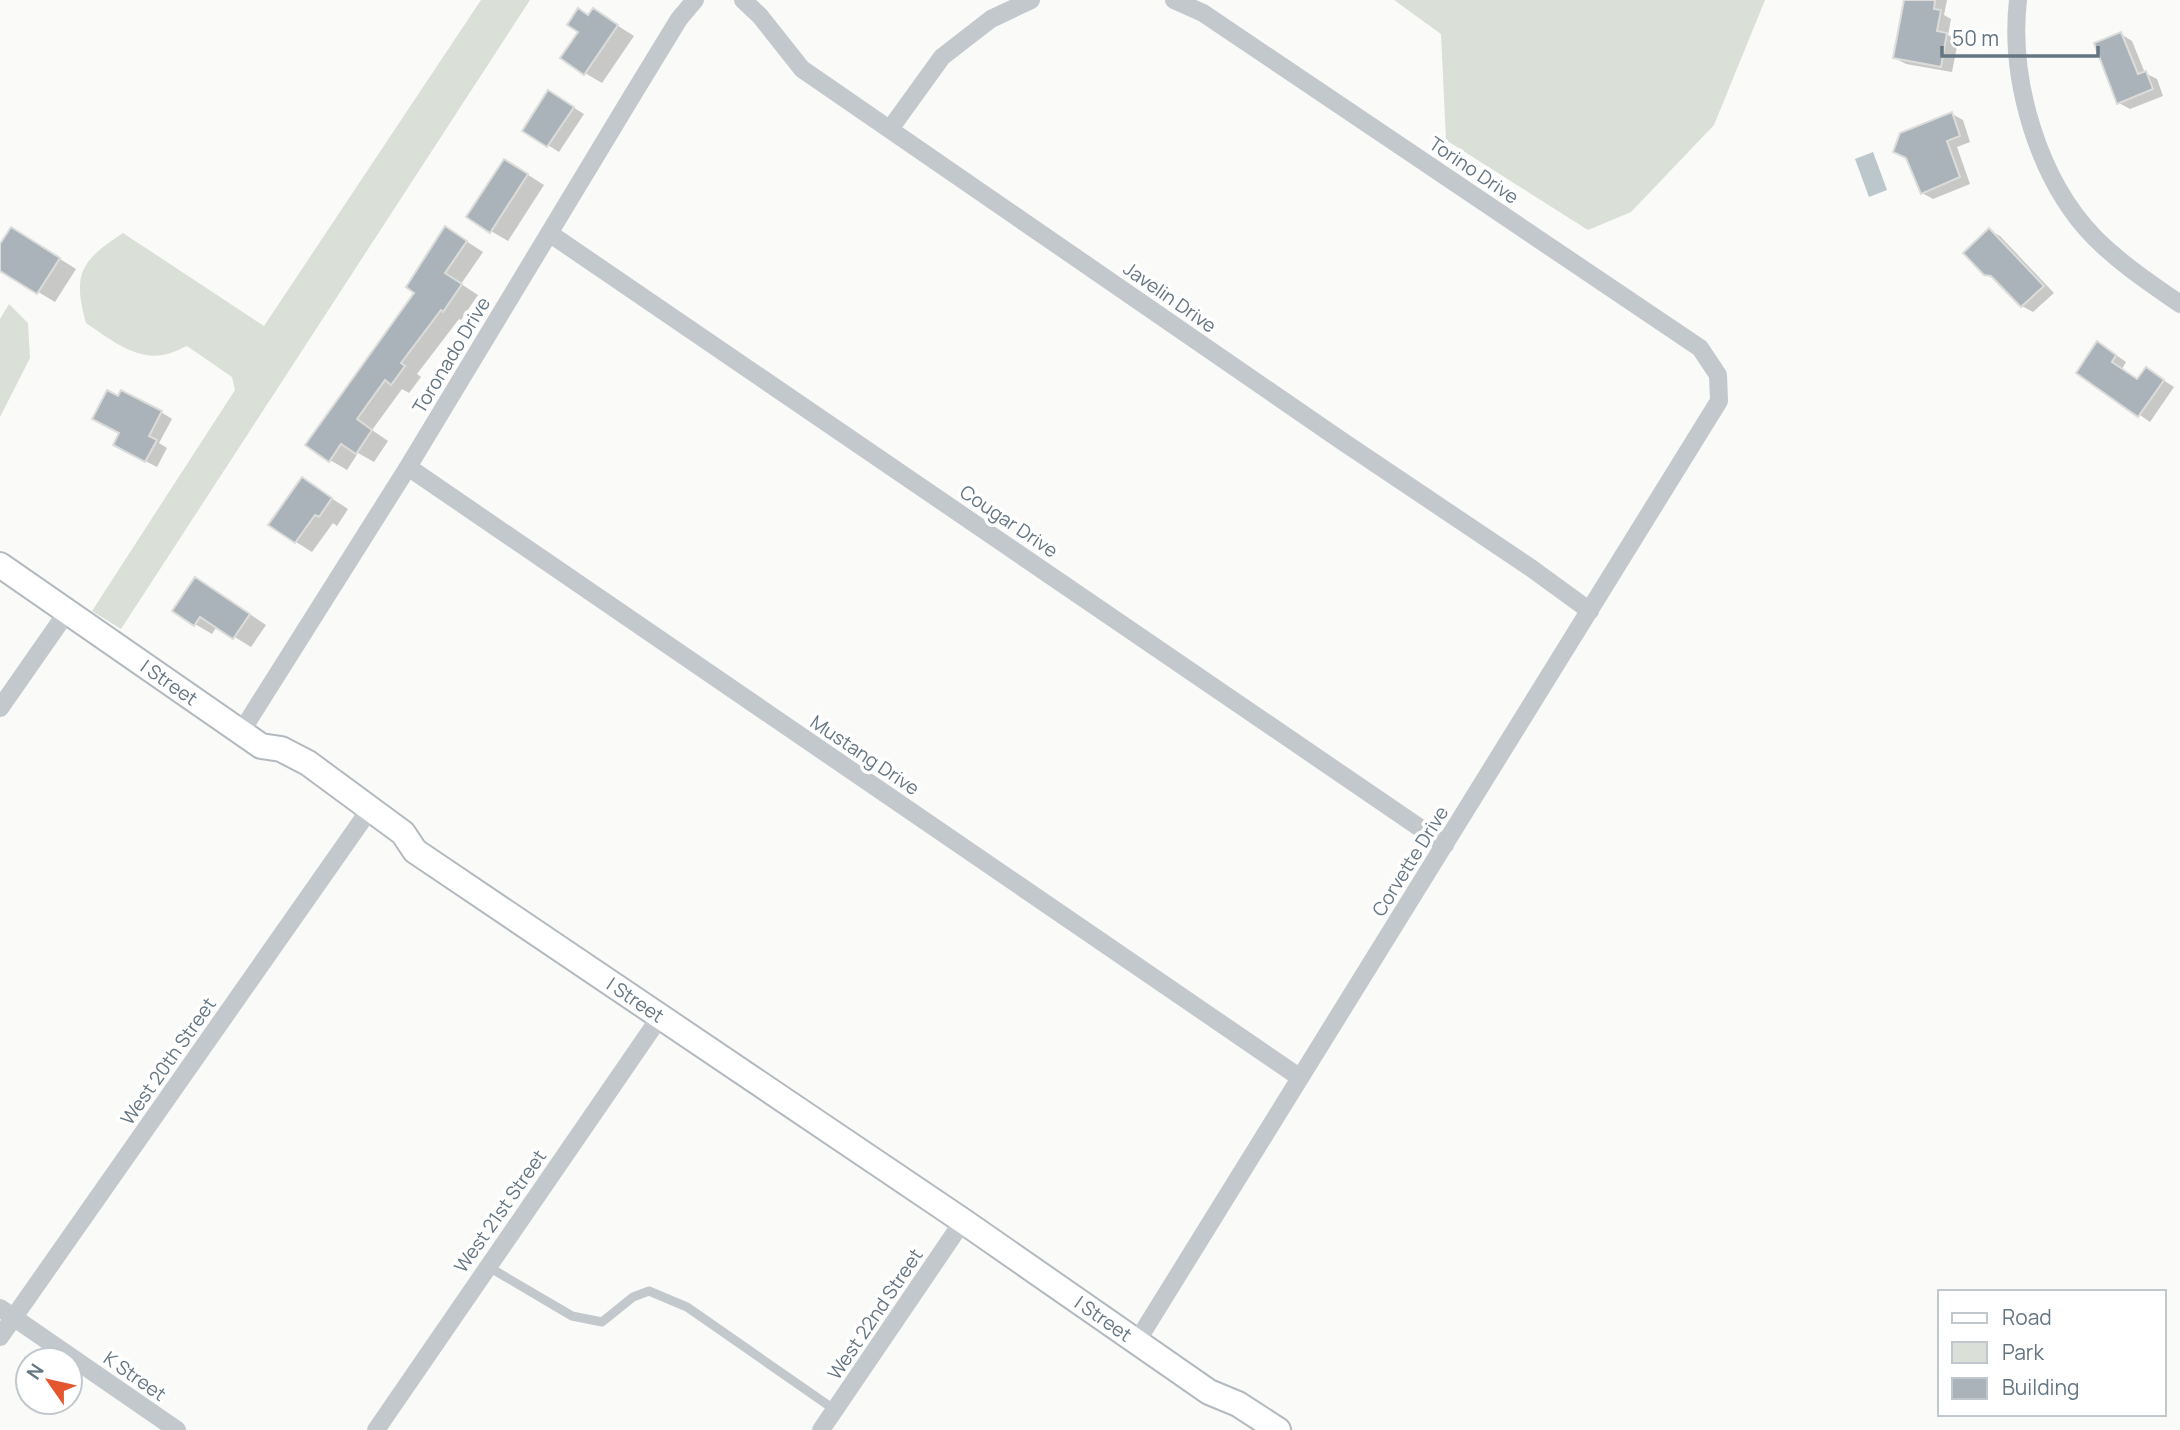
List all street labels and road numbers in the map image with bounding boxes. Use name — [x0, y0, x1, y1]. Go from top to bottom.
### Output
street label: Torino Drive — [1424, 130, 1524, 210]
street label: Javelin Drive — [1118, 255, 1222, 339]
street label: Toronado Drive — [406, 292, 496, 418]
street label: Cougar Drive — [955, 479, 1063, 563]
street label: I Street — [136, 653, 203, 711]
street label: Mustang Drive — [805, 709, 925, 801]
street label: Corvette Drive — [1366, 801, 1454, 921]
street label: I Street — [602, 971, 669, 1029]
street label: West 20th Street — [114, 992, 222, 1130]
street label: West 21st Street — [448, 1144, 552, 1278]
street label: West 22nd Street — [821, 1243, 929, 1385]
street label: I Street — [1070, 1290, 1137, 1348]
street label: K Street — [99, 1345, 171, 1407]

